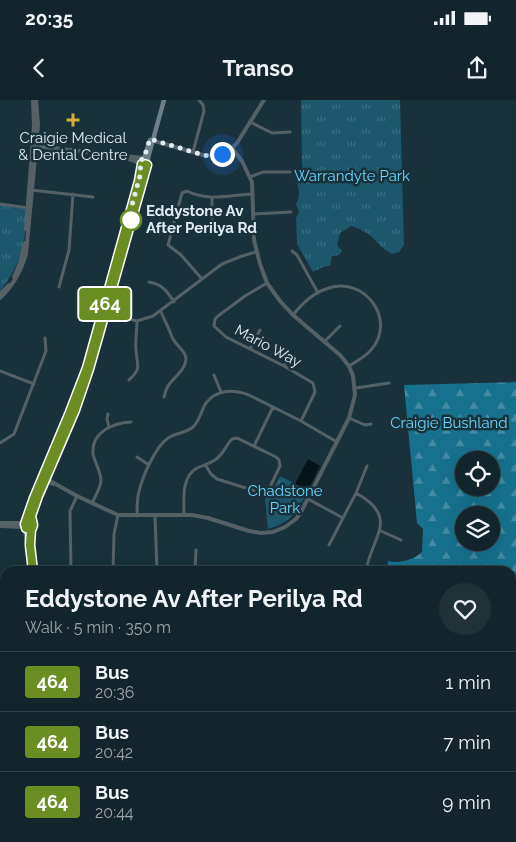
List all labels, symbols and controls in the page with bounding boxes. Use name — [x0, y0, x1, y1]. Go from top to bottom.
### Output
text: 20:35 — [25, 7, 73, 29]
icon: back — [25, 54, 53, 82]
icon: share — [463, 54, 491, 82]
text: Transo — [222, 55, 294, 81]
marker: Craigie Medical & Dental Centre — [66, 113, 80, 127]
place label: Craigie Medical & Dental Centre — [18, 129, 128, 164]
your location — [210, 142, 235, 167]
park label: Warrandyte Park — [294, 167, 410, 185]
place label: Eddystone Av After Perilya Rd — [146, 202, 257, 237]
marker: Eddystone Av After Perilya Rd — [120, 209, 142, 231]
line badge: 464 — [76, 288, 134, 320]
text: 464 — [89, 293, 121, 314]
street label: Mario Way — [232, 321, 304, 371]
park label: Craigie Bushland — [390, 414, 508, 432]
map controls — [455, 451, 500, 551]
button: locate — [455, 451, 500, 496]
park label: Chadstone Park — [247, 482, 323, 517]
button: layers — [455, 506, 500, 551]
button: heart — [439, 583, 491, 635]
text: Eddystone Av After Perilya Rd — [25, 584, 363, 613]
text: Walk · 5 min · 350 m — [25, 618, 171, 637]
text: Bus — [95, 661, 129, 683]
text: 464 — [37, 671, 68, 692]
text: 1 min — [445, 671, 491, 693]
text: 20:36 — [95, 683, 134, 702]
text: Bus — [95, 721, 129, 743]
text: 464 — [37, 731, 68, 752]
text: 7 min — [443, 731, 491, 753]
text: 20:42 — [95, 743, 133, 762]
text: Bus — [95, 781, 129, 803]
text: 464 — [37, 791, 68, 812]
text: 9 min — [442, 791, 491, 813]
text: 20:44 — [95, 803, 134, 822]

